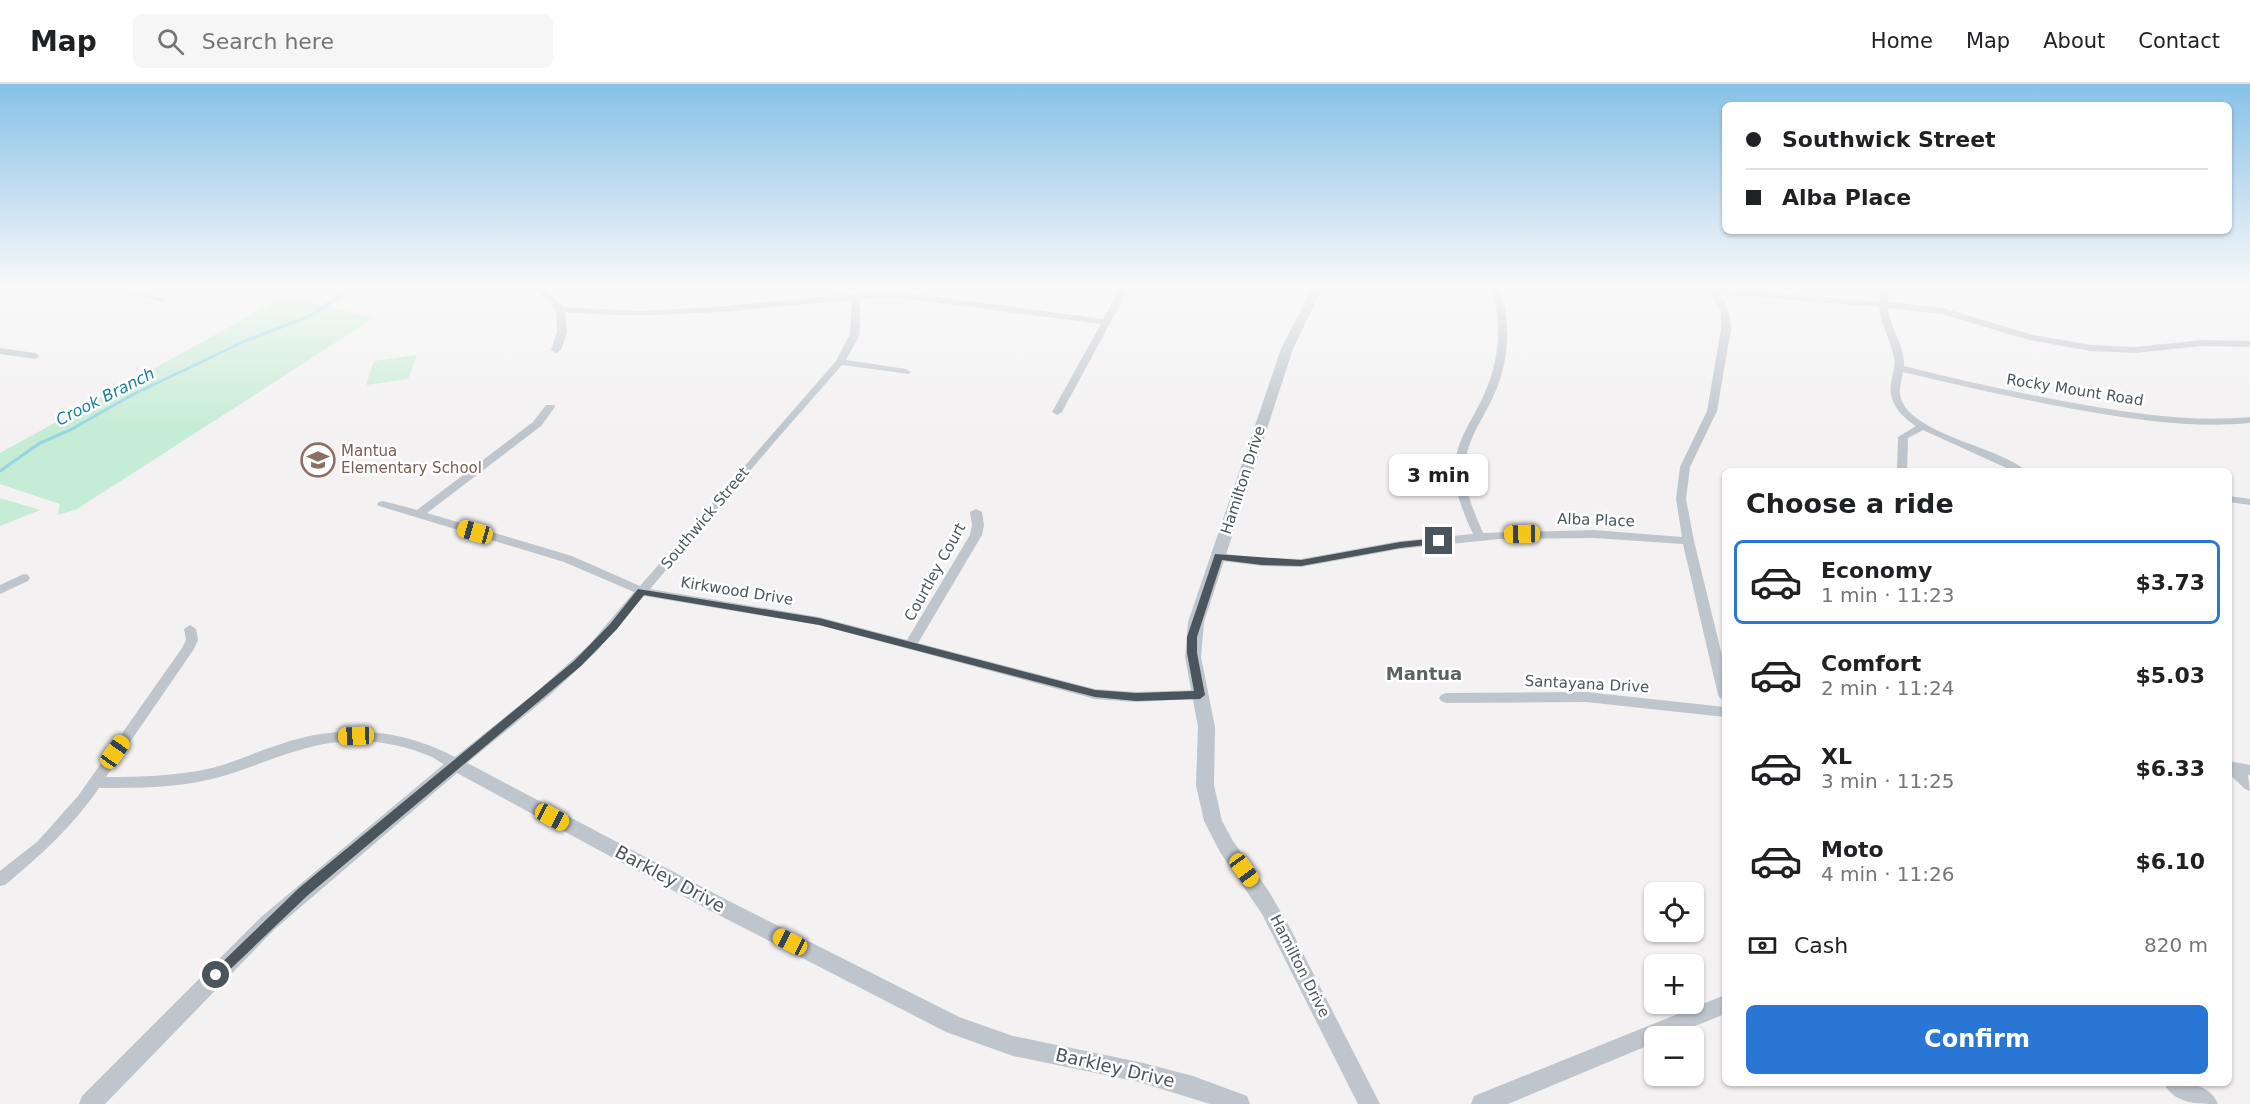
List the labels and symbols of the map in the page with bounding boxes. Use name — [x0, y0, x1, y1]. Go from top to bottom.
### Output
water label: Crook Branch — [53, 363, 158, 429]
street label: Rocky Mount Road — [2005, 370, 2145, 410]
street label: Hamilton Drive — [1217, 424, 1269, 536]
school or university icon: Mantua Elementary School — [300, 442, 336, 478]
place label: Mantua Elementary School — [341, 442, 482, 477]
callout: 3 min — [1390, 454, 1488, 496]
street label: Southwick Street — [657, 463, 753, 573]
street label: Alba Place — [1557, 510, 1635, 530]
car — [455, 518, 495, 546]
street label: Courtley Court — [901, 520, 969, 624]
car — [1504, 525, 1540, 543]
route end — [1425, 527, 1452, 554]
street label: Kirkwood Drive — [679, 573, 795, 609]
district label: Mantua — [1386, 663, 1462, 684]
street label: Santayana Drive — [1524, 672, 1650, 696]
car — [338, 726, 374, 746]
car — [97, 732, 133, 772]
car — [532, 801, 572, 833]
street label: Barkley Drive — [612, 841, 729, 916]
car — [1226, 850, 1262, 890]
street label: Hamilton Drive — [1266, 912, 1334, 1020]
car — [770, 926, 810, 958]
route start — [202, 961, 229, 988]
street label: Barkley Drive — [1053, 1044, 1177, 1091]

